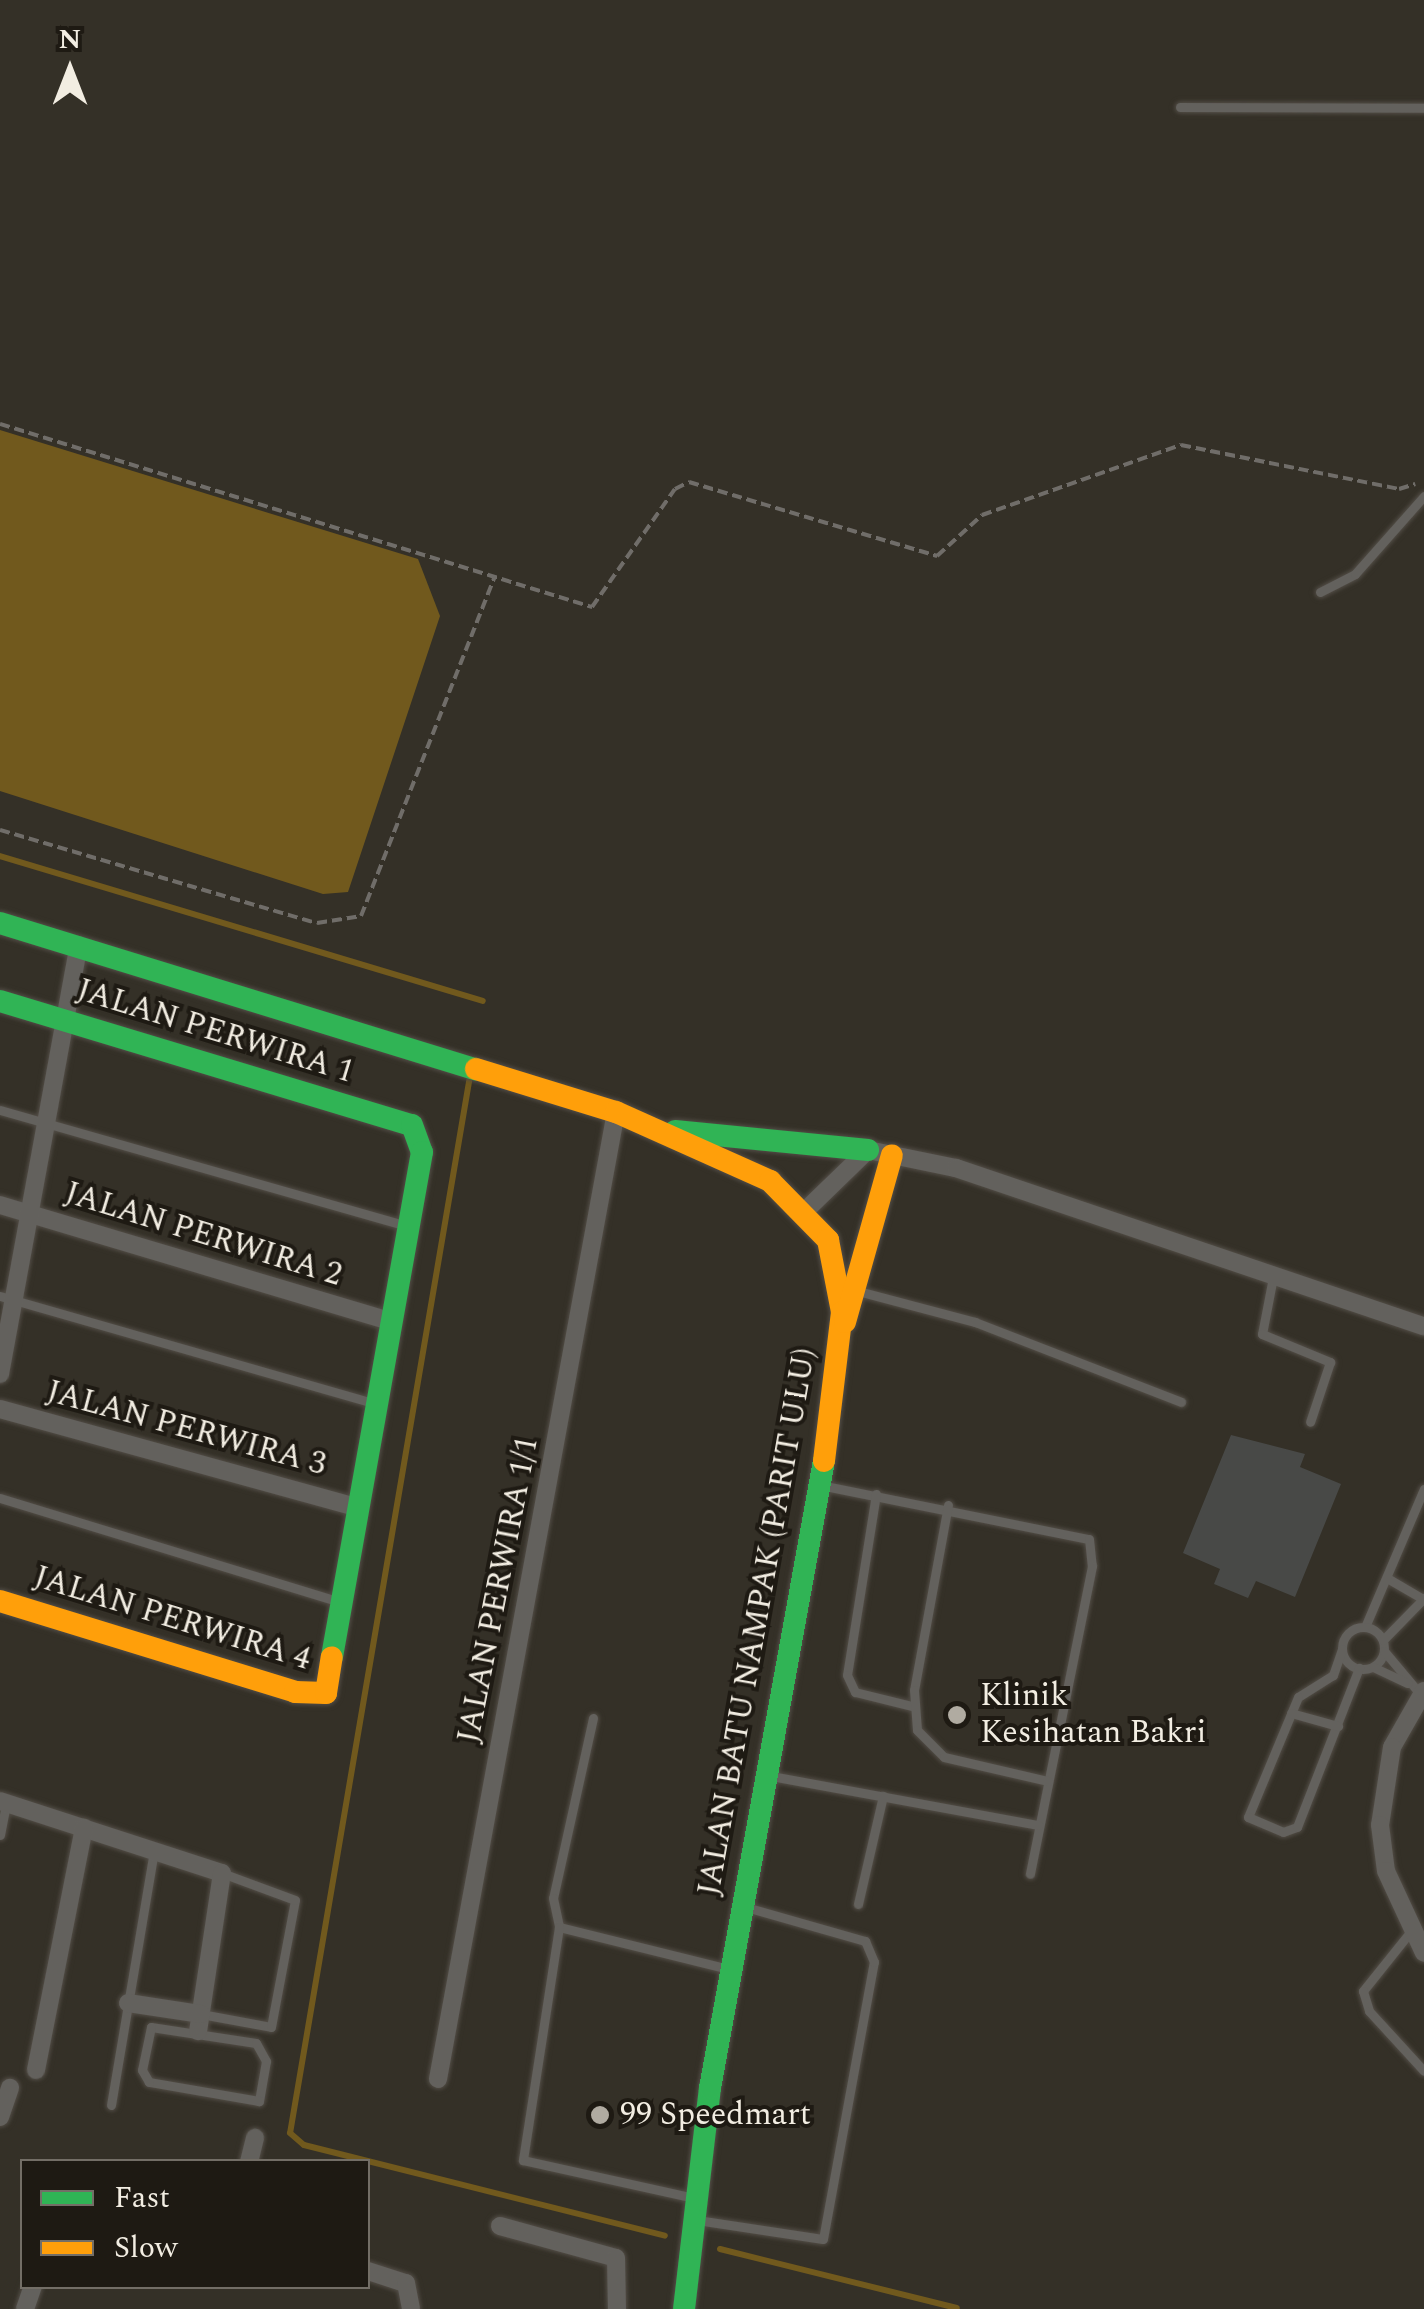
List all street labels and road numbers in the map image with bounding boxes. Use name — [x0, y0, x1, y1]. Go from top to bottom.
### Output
street label: JALAN PERWIRA 1 — [72, 972, 358, 1092]
street label: JALAN PERWIRA 2 — [60, 1175, 346, 1295]
street label: JALAN BATU NAMPAK (PARIT ULU) — [691, 1345, 825, 1899]
street label: JALAN PERWIRA 3 — [42, 1373, 330, 1485]
street label: JALAN PERWIRA 1/1 — [450, 1433, 548, 1747]
street label: JALAN PERWIRA 4 — [29, 1559, 315, 1679]

